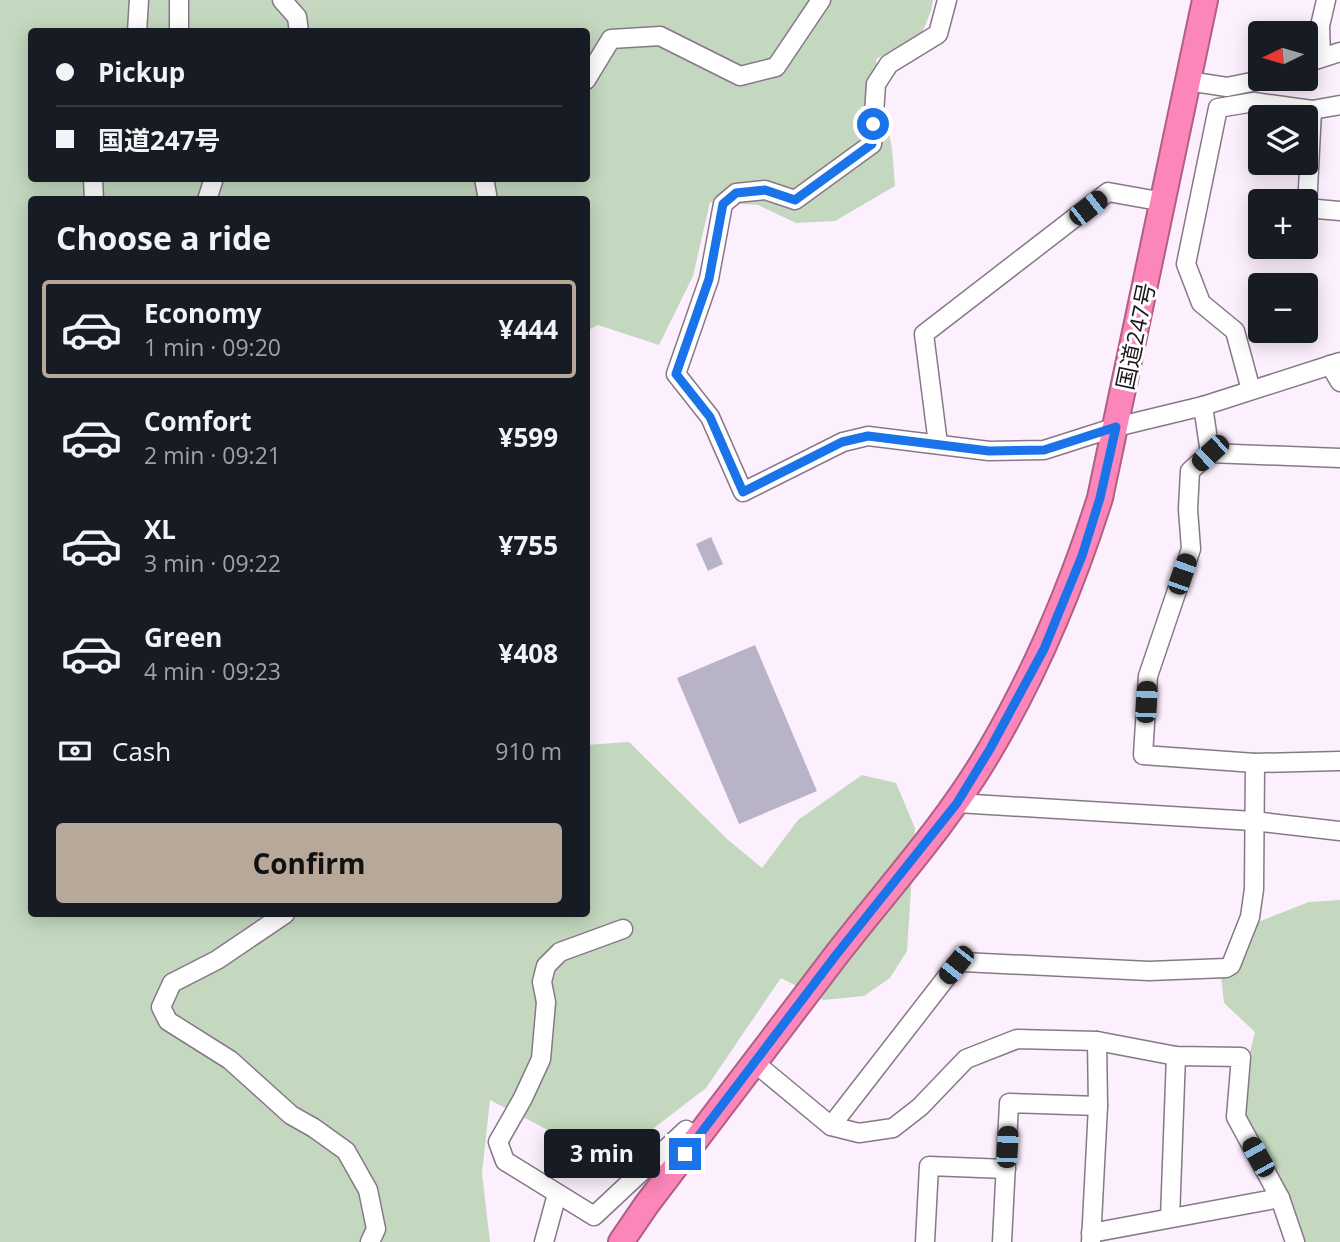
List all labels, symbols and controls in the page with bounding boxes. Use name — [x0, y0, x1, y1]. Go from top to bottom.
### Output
north arrow — [1248, 21, 1318, 91]
map controls — [1248, 21, 1318, 343]
text: Pickup — [98, 54, 185, 90]
button: layers — [1248, 105, 1318, 175]
route start — [857, 108, 889, 140]
text: 国道247号 — [98, 122, 221, 158]
car — [1065, 187, 1112, 229]
button: + — [1248, 189, 1318, 259]
text: Choose a ride — [56, 216, 271, 259]
button: − — [1248, 273, 1318, 343]
street label: 国道247号 — [1108, 280, 1162, 392]
text: Economy — [144, 295, 262, 331]
icon: car — [60, 298, 123, 361]
text: ¥444 — [499, 311, 558, 347]
text: 1 min · 09:20 — [144, 331, 281, 363]
text: Comfort — [144, 403, 251, 439]
icon: car — [60, 406, 123, 469]
text: ¥599 — [499, 419, 558, 455]
car — [1188, 431, 1233, 475]
text: 2 min · 09:21 — [144, 439, 281, 471]
text: XL — [144, 511, 176, 547]
icon: car — [60, 514, 123, 577]
text: ¥755 — [499, 527, 558, 563]
text: 3 min · 09:22 — [144, 547, 281, 579]
car — [1166, 551, 1199, 597]
text: Green — [144, 619, 222, 655]
icon: car — [60, 622, 123, 685]
text: ¥408 — [499, 635, 558, 671]
text: 4 min · 09:23 — [144, 655, 281, 687]
car — [1135, 680, 1158, 724]
icon: cash — [56, 732, 94, 770]
text: Cash — [112, 733, 171, 769]
text: 910 m — [495, 735, 562, 767]
button: Confirm — [56, 823, 562, 903]
car — [935, 942, 978, 988]
car — [996, 1125, 1019, 1169]
callout: 3 min — [545, 1130, 660, 1178]
car — [1239, 1134, 1278, 1180]
text: 3 min — [570, 1137, 634, 1169]
route end — [669, 1138, 701, 1170]

